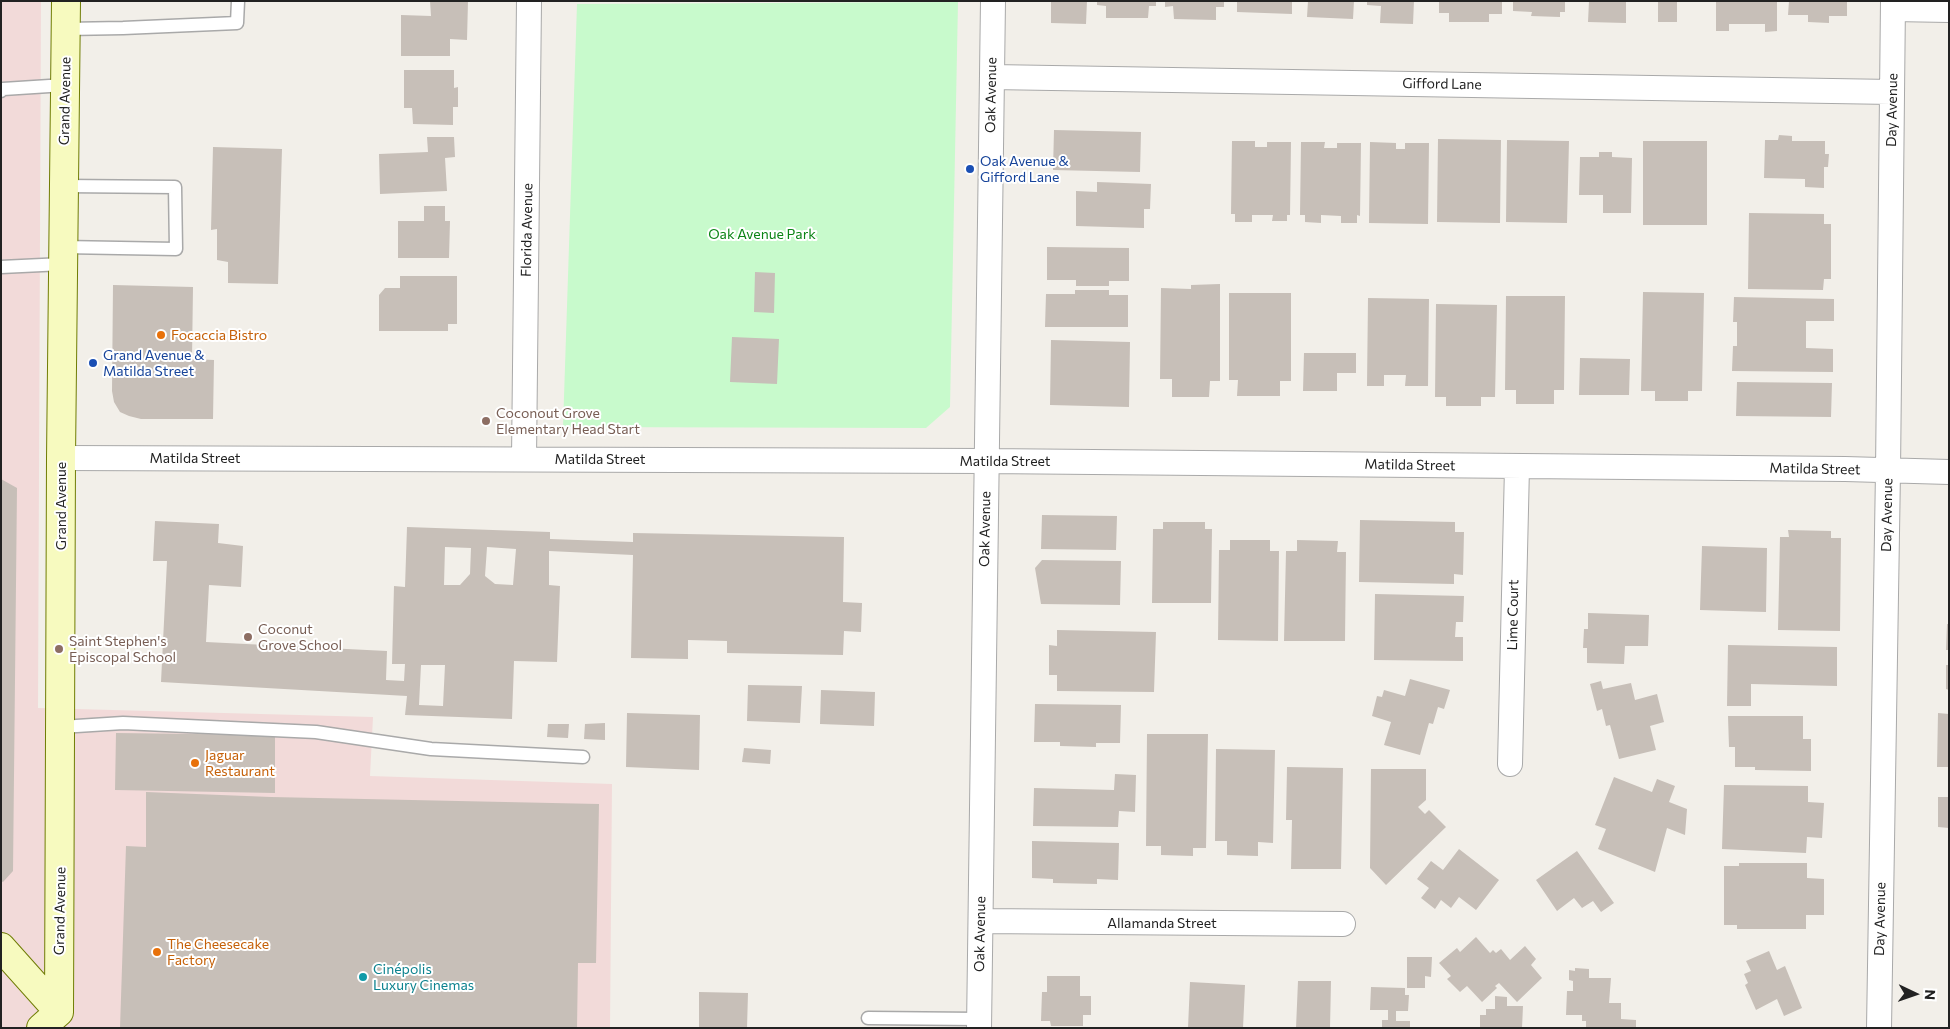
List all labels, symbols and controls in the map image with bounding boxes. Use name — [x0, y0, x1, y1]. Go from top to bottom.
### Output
street label: Grand Avenue — [56, 57, 74, 145]
street label: Oak Avenue — [982, 57, 1000, 133]
street label: Day Avenue — [1883, 73, 1901, 147]
street label: Gifford Lane — [1402, 75, 1482, 93]
place label: Oak Avenue & Gifford Lane — [980, 153, 1069, 186]
marker: Oak Avenue & Gifford Lane — [964, 163, 976, 175]
street label: Florida Avenue — [518, 183, 536, 277]
park label: Oak Avenue Park — [708, 226, 816, 242]
place label: Focaccia Bistro — [171, 327, 267, 343]
marker: Focaccia Bistro — [155, 329, 167, 341]
place label: Grand Avenue & Matilda Street — [103, 347, 204, 380]
marker: Grand Avenue & Matilda Street — [87, 357, 99, 369]
place label: Coconout Grove Elementary Head Start — [496, 405, 640, 438]
marker: Coconout Grove Elementary Head Start — [480, 415, 492, 427]
street label: Matilda Street — [149, 450, 241, 466]
street label: Matilda Street — [554, 451, 646, 467]
street label: Matilda Street — [959, 453, 1051, 469]
street label: Matilda Street — [1364, 456, 1456, 474]
street label: Matilda Street — [1769, 460, 1861, 478]
street label: Grand Avenue — [53, 462, 69, 550]
street label: Day Avenue — [1878, 478, 1896, 552]
street label: Oak Avenue — [976, 491, 994, 567]
street label: Lime Court — [1504, 579, 1522, 651]
place label: Coconut Grove School — [258, 621, 342, 654]
marker: Coconut Grove School — [242, 631, 254, 643]
place label: Saint Stephen's Episcopal School — [69, 633, 176, 666]
marker: Saint Stephen's Episcopal School — [53, 643, 65, 655]
place label: Jaguar Restaurant — [205, 747, 275, 780]
marker: Jaguar Restaurant — [189, 757, 201, 769]
street label: Grand Avenue — [51, 867, 69, 955]
street label: Day Avenue — [1871, 882, 1889, 956]
street label: Oak Avenue — [971, 896, 989, 972]
street label: Allamanda Street — [1107, 915, 1217, 931]
place label: The Cheesecake Factory — [167, 936, 269, 969]
marker: The Cheesecake Factory — [151, 946, 163, 958]
place label: Cinépolis Luxury Cinemas — [373, 961, 474, 994]
north arrow — [1890, 969, 1940, 1019]
marker: Cinépolis Luxury Cinemas — [357, 971, 369, 983]
text: N — [1922, 989, 1939, 1000]

